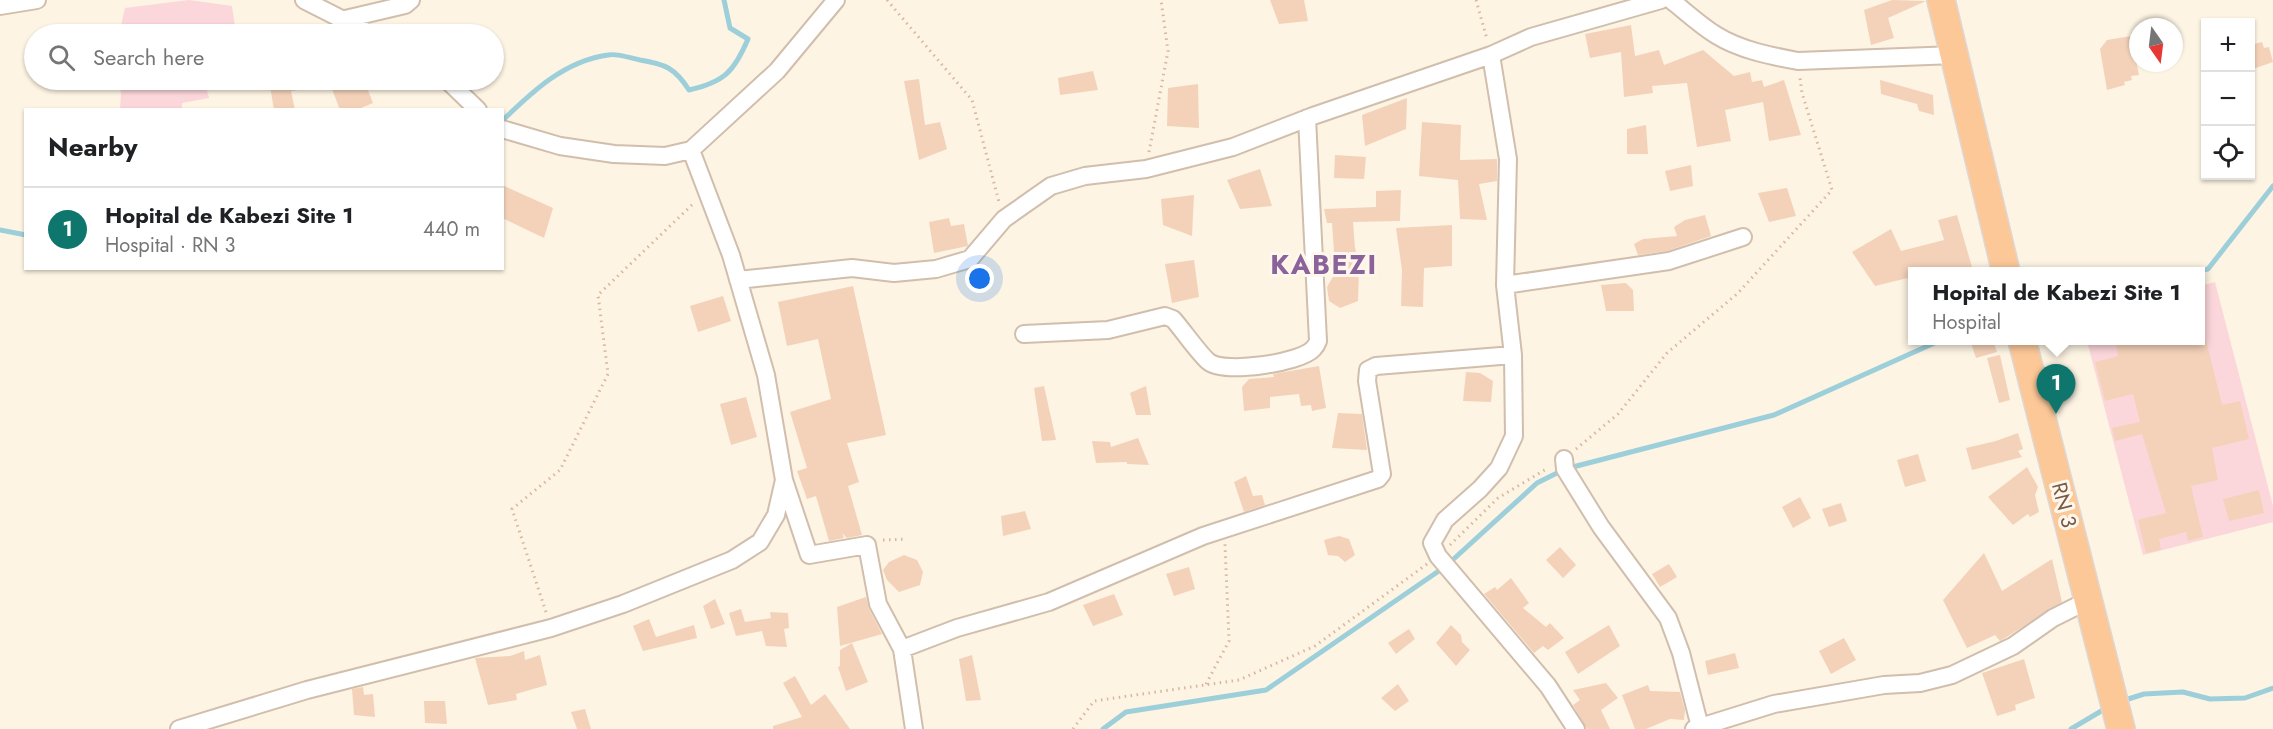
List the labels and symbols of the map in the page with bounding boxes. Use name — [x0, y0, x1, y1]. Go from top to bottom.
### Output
north arrow — [2129, 18, 2183, 72]
district label: KABEZI — [1270, 245, 1378, 284]
your location — [965, 264, 994, 293]
pin: 1 — [2036, 364, 2076, 414]
street label: RN 3 — [2044, 479, 2084, 531]

